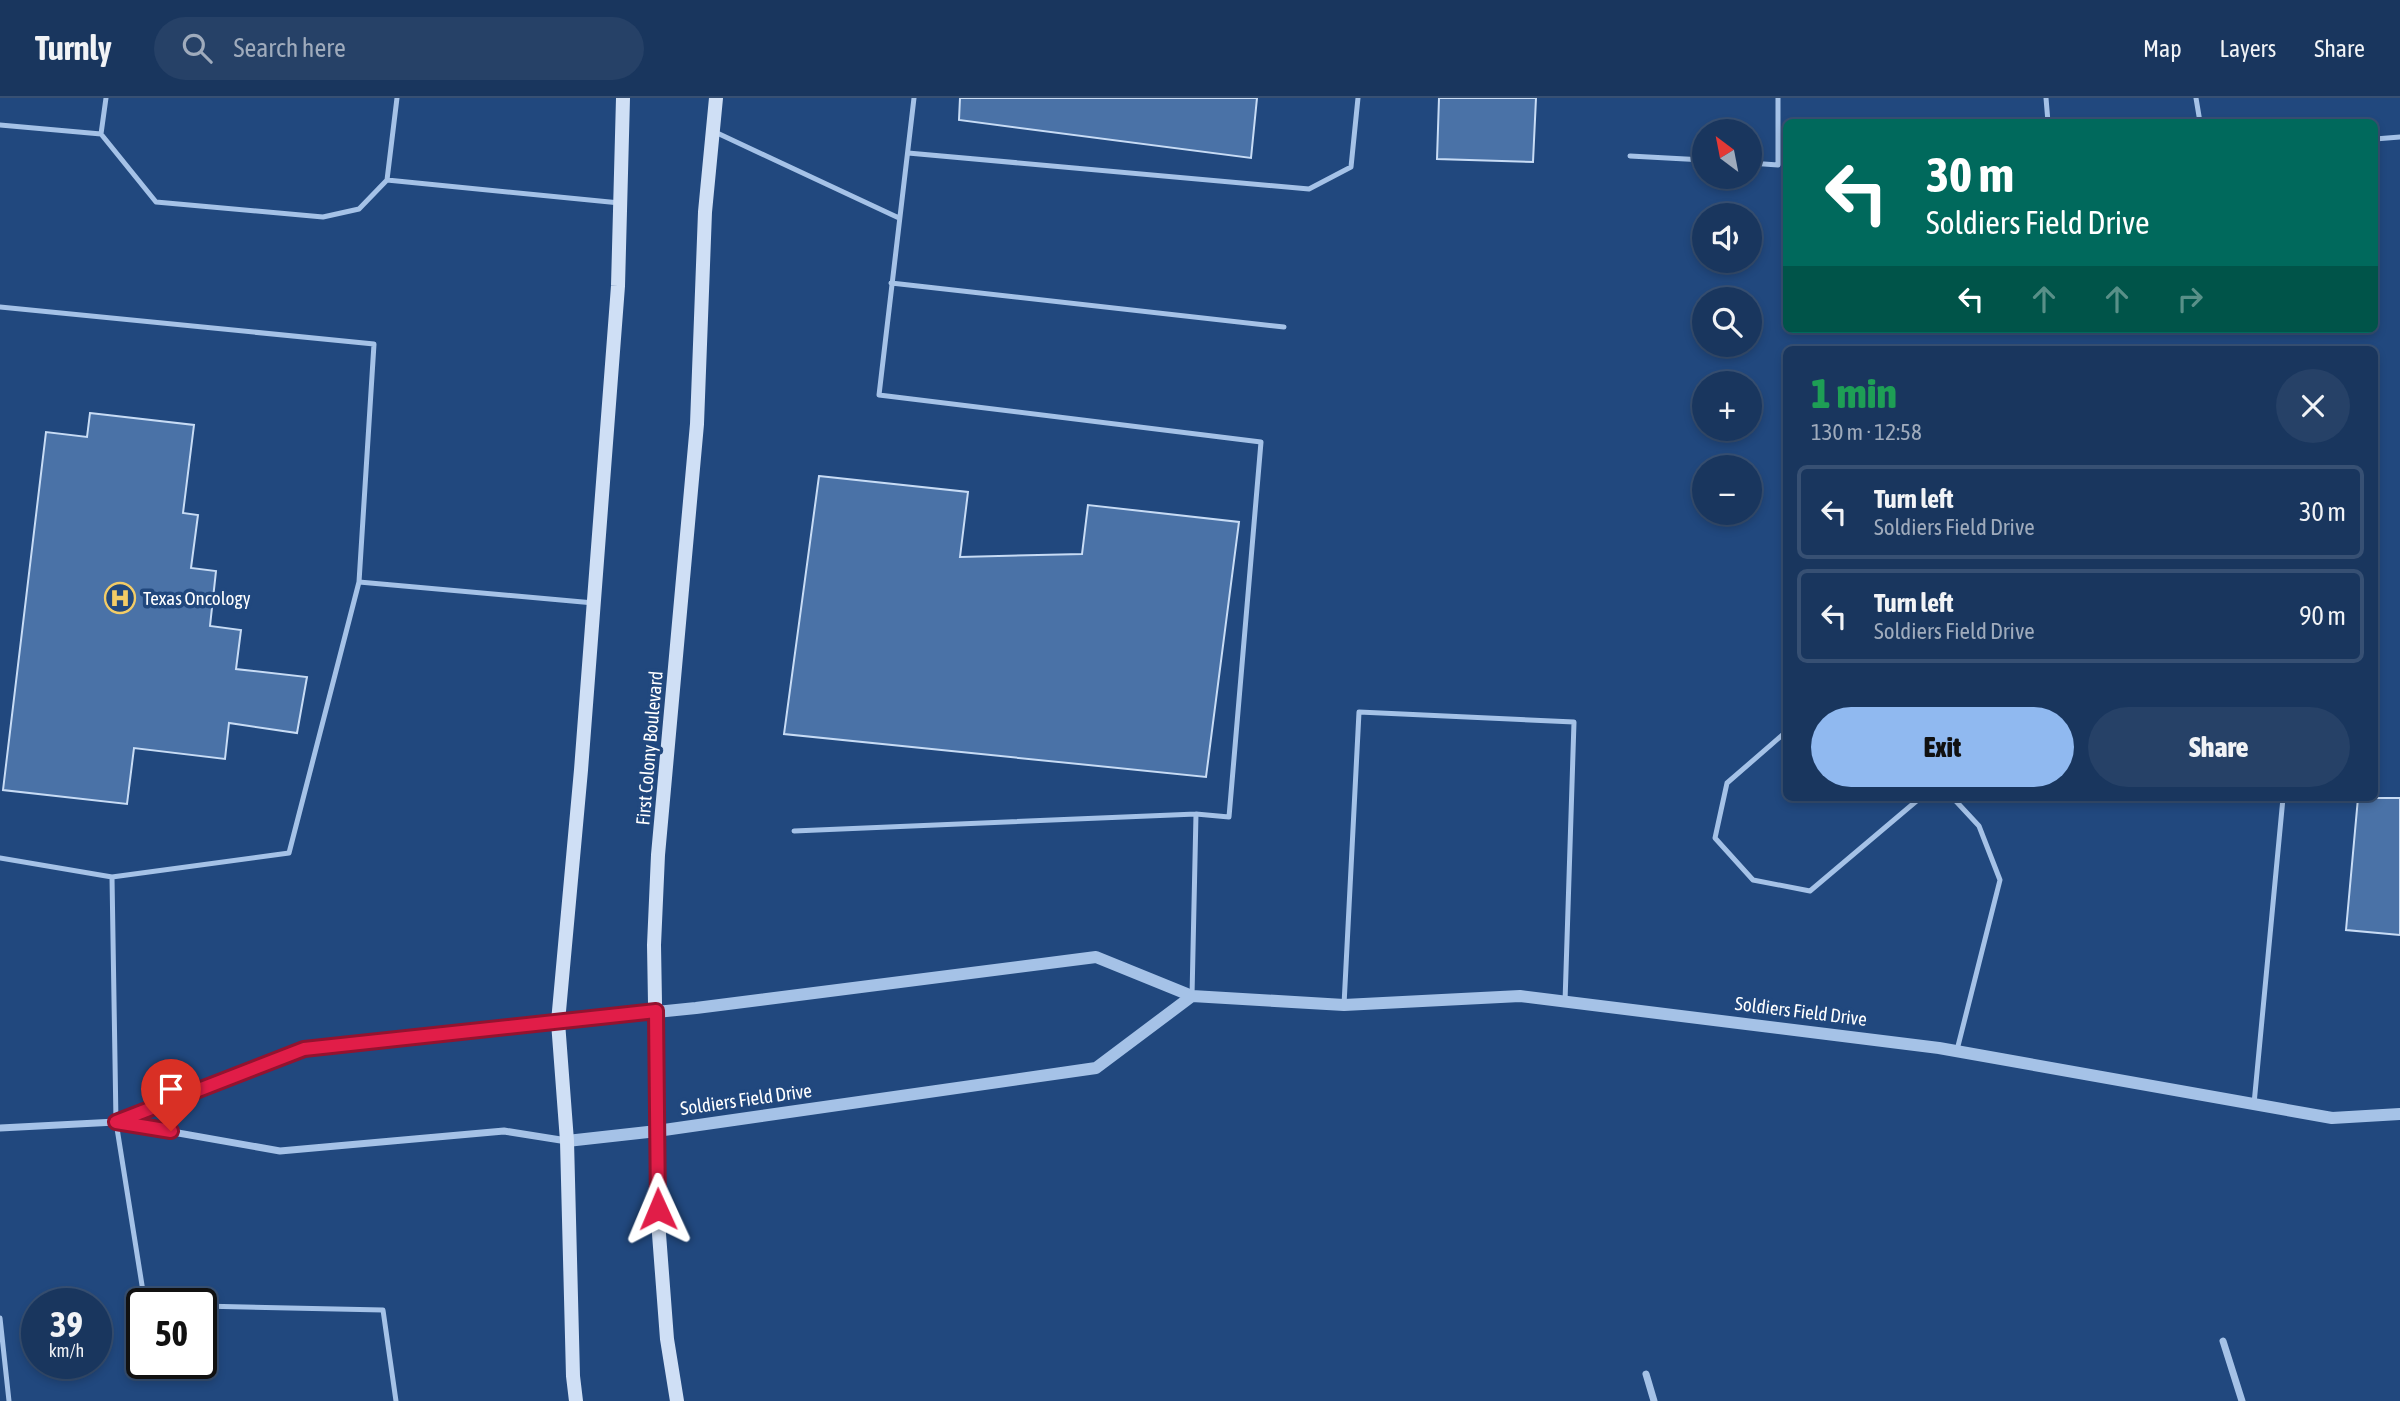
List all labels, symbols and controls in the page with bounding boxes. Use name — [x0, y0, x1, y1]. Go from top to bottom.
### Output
search box — [154, 17, 644, 80]
text: Turnly — [35, 29, 112, 67]
icon: search — [178, 29, 216, 67]
text: Search here — [234, 33, 346, 63]
text: Map — [2143, 35, 2182, 62]
text: Layers — [2220, 35, 2276, 62]
text: Share — [2314, 35, 2365, 62]
north arrow — [1692, 119, 1762, 189]
map controls — [1692, 119, 1762, 525]
text: 30 m — [1926, 146, 2014, 202]
icon: left — [1811, 147, 1902, 238]
button: sound — [1692, 203, 1762, 273]
text: Soldiers Field Drive — [1926, 204, 2149, 241]
icon: left — [1952, 280, 1990, 318]
icon: ahead — [2025, 280, 2063, 318]
icon: ahead — [2098, 280, 2136, 318]
icon: right — [2171, 280, 2209, 318]
button: search — [1692, 287, 1762, 357]
text: 1 min — [1811, 369, 1897, 417]
button: close — [2276, 369, 2350, 443]
button: + — [1692, 371, 1762, 441]
text: 130 m · 12:58 — [1811, 419, 1922, 445]
button: − — [1692, 455, 1762, 525]
text: Turn left — [1874, 484, 1954, 514]
icon: left — [1815, 493, 1853, 531]
text: 30 m — [2299, 497, 2346, 527]
text: Soldiers Field Drive — [1874, 514, 2035, 540]
hospital icon: Texas Oncology — [103, 581, 137, 615]
place label: Texas Oncology — [143, 587, 251, 609]
text: Turn left — [1874, 588, 1954, 618]
icon: left — [1815, 597, 1853, 635]
text: 90 m — [2299, 601, 2346, 631]
text: Soldiers Field Drive — [1874, 618, 2035, 644]
street label: First Colony Boulevard — [631, 670, 667, 826]
button: Exit — [1811, 707, 2074, 787]
button: Share — [2088, 707, 2350, 787]
street label: Soldiers Field Drive — [1734, 992, 1868, 1030]
pin — [141, 1059, 201, 1131]
icon: arrive — [152, 1070, 190, 1108]
street label: Soldiers Field Drive — [679, 1079, 813, 1119]
position arrow — [621, 1172, 695, 1246]
speed limit sign: 50 — [126, 1288, 217, 1379]
text: 39 — [50, 1304, 83, 1344]
text: km/h — [49, 1340, 84, 1361]

